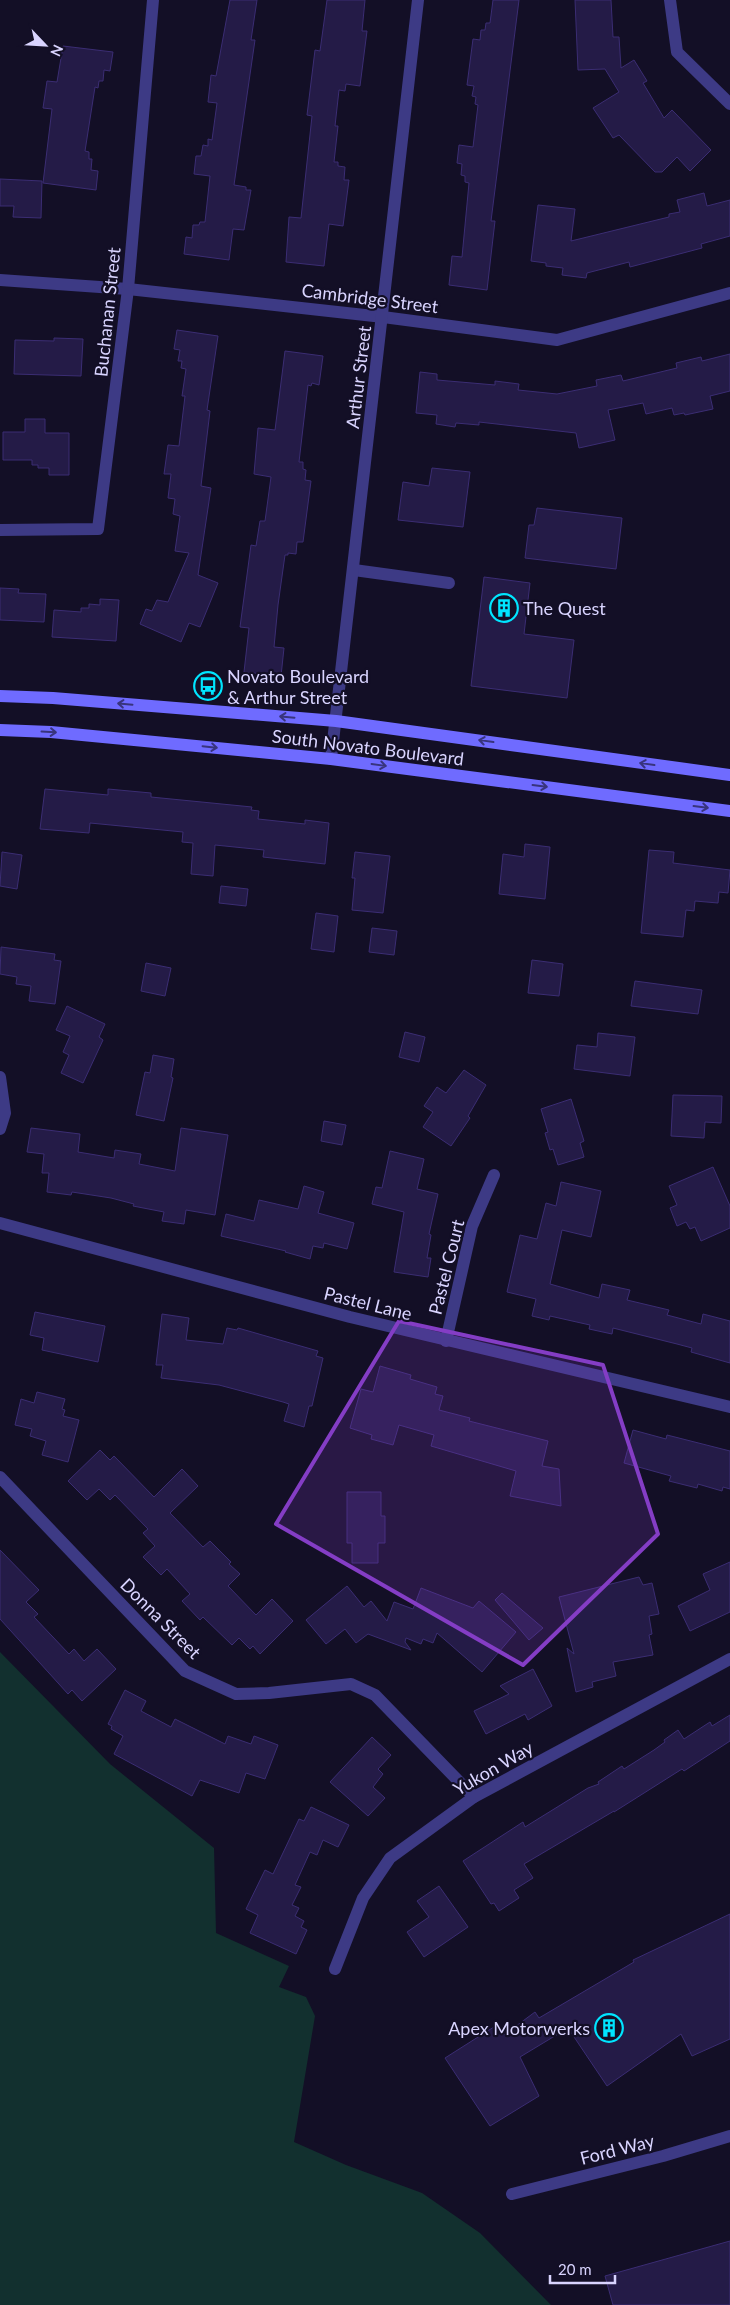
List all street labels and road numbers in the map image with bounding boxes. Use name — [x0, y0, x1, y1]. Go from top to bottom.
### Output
street label: Buchanan Street — [89, 246, 125, 378]
street label: Cambridge Street — [300, 279, 440, 317]
street label: Arthur Street — [341, 324, 375, 430]
street label: South Novato Boulevard — [271, 724, 465, 770]
street label: Pastel Court — [424, 1217, 469, 1317]
street label: Pastel Lane — [322, 1281, 414, 1325]
street label: Donna Street — [116, 1573, 206, 1663]
street label: Yukon Way — [449, 1736, 537, 1800]
street label: Ford Way — [578, 2129, 657, 2169]

